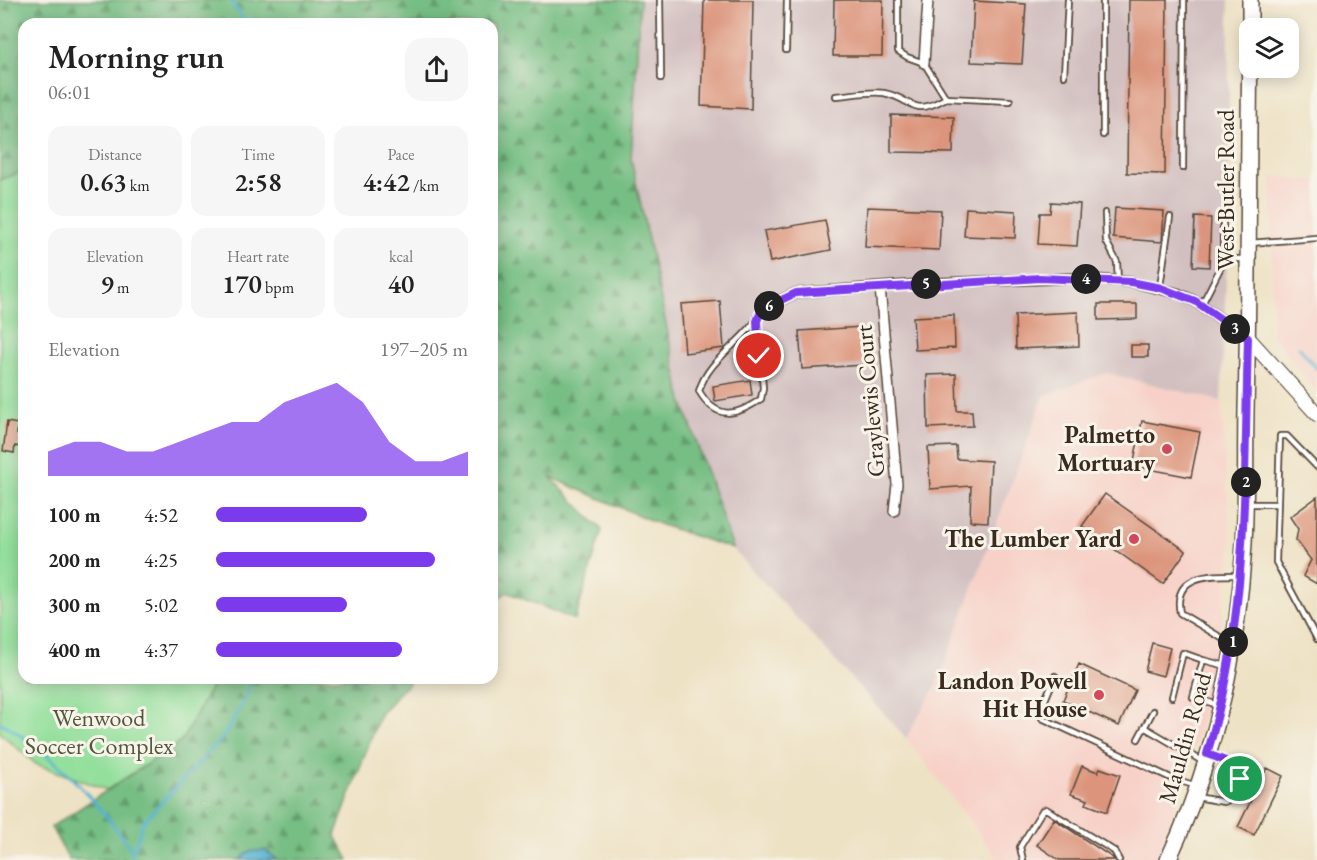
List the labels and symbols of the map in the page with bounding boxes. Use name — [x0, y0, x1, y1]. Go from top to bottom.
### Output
street label: West Butler Road — [1210, 108, 1241, 271]
pin: 4 — [1071, 264, 1101, 294]
pin: 5 — [911, 269, 941, 299]
pin: 6 — [754, 291, 784, 321]
pin: 3 — [1220, 314, 1250, 344]
street label: Graylewis Court — [847, 323, 892, 478]
pin — [733, 330, 784, 381]
place label: Palmetto Mortuary — [1057, 419, 1155, 479]
marker: Palmetto Mortuary — [1160, 442, 1174, 456]
pin: 2 — [1231, 467, 1261, 497]
place label: The Lumber Yard — [944, 523, 1123, 554]
marker: The Lumber Yard — [1127, 532, 1141, 546]
pin: 1 — [1218, 627, 1248, 657]
place label: Landon Powell Hit House — [938, 665, 1087, 724]
street label: Mauldin Road — [1151, 668, 1218, 807]
marker: Landon Powell Hit House — [1092, 688, 1106, 702]
park label: Wenwood Soccer Complex — [25, 702, 174, 761]
pin — [1214, 753, 1265, 804]

